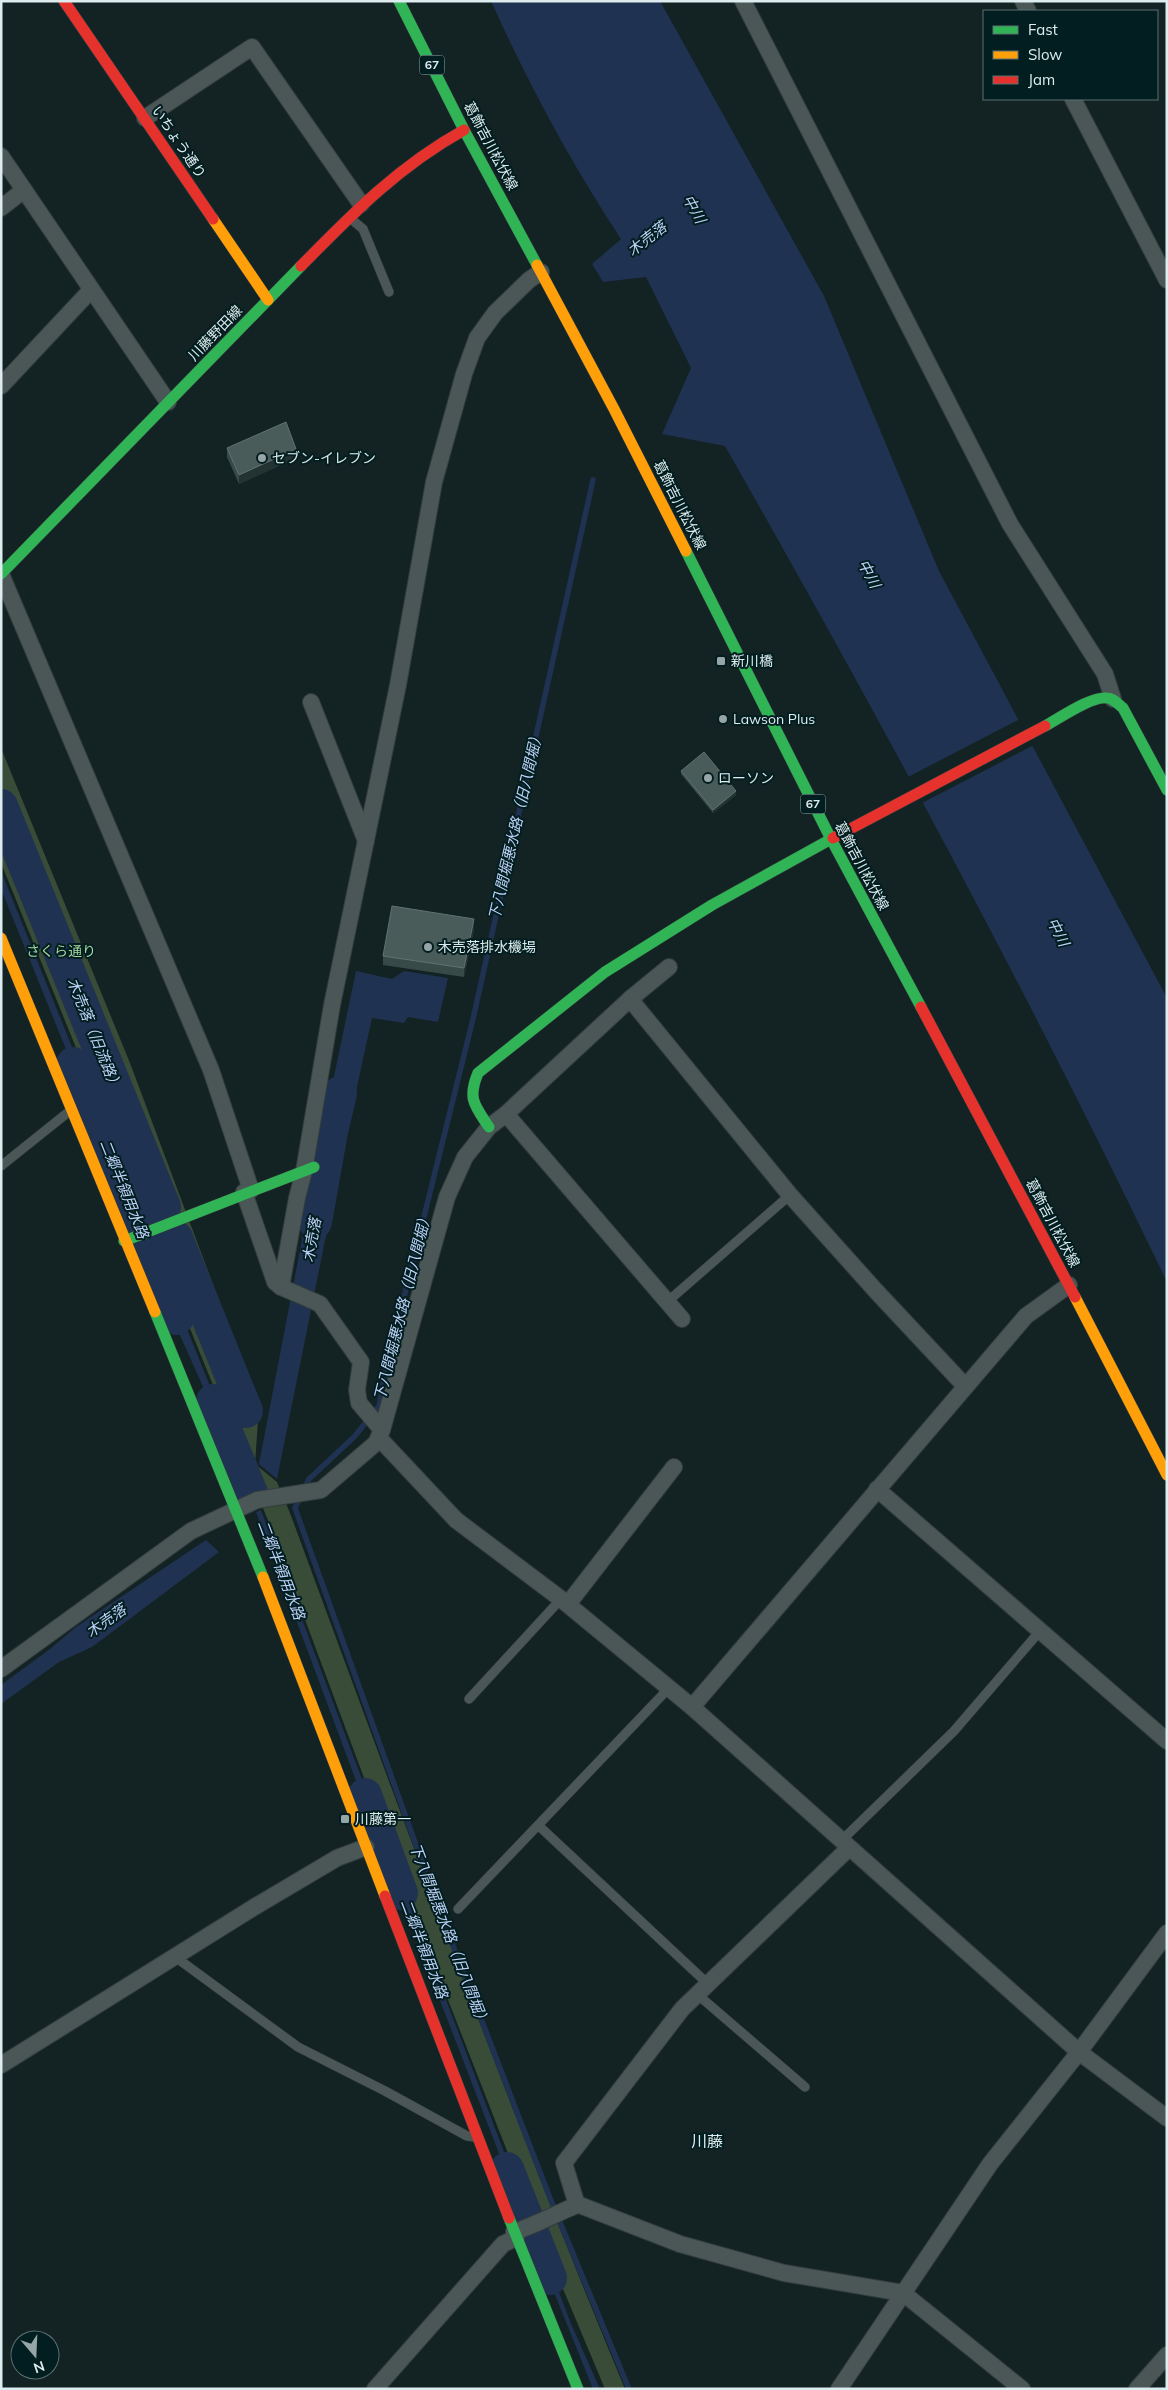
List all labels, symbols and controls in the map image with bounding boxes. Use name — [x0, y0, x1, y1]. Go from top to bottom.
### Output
legend — [983, 10, 1158, 100]
text: Fast — [1028, 20, 1058, 39]
text: Slow — [1028, 45, 1062, 64]
road number: 67 — [420, 56, 444, 74]
text: Jam — [1028, 70, 1055, 89]
street label: 葛飾吉川松伏線 — [460, 99, 522, 193]
street label: いちょう通り — [148, 102, 210, 182]
water label: 中川 — [679, 191, 711, 228]
water label: 木売落 — [623, 216, 672, 260]
street label: 川藤野田線 — [184, 302, 246, 364]
place label: セブン-イレブン — [272, 449, 376, 467]
marker: セブン-イレブン — [256, 452, 268, 464]
street label: 葛飾吉川松伏線 — [650, 457, 710, 553]
water label: 中川 — [854, 556, 886, 593]
place label: 新川橋 — [731, 652, 773, 670]
marker: 新川橋 — [715, 655, 727, 667]
place label: Lawson Plus — [733, 710, 815, 728]
marker: Lawson Plus — [717, 713, 729, 725]
water label: 下八間堀悪水路（旧八間堀） — [484, 728, 547, 922]
place label: ローソン — [718, 769, 774, 787]
marker: ローソン — [702, 772, 714, 784]
road number: 67 — [800, 794, 826, 814]
street label: 葛飾吉川松伏線 — [831, 819, 893, 913]
water label: 中川 — [1043, 914, 1075, 951]
place label: 木売落排水機場 — [438, 938, 536, 956]
marker: 木売落排水機場 — [422, 941, 434, 953]
park label: さくら通り — [26, 942, 96, 960]
water label: 木売落（旧流路） — [63, 975, 126, 1093]
water label: 二郷半領用水路 — [96, 1137, 154, 1243]
street label: 葛飾吉川松伏線 — [1022, 1176, 1084, 1270]
water label: 下八間堀悪水路（旧八間堀） — [370, 1209, 435, 1403]
water label: 木売落 — [298, 1214, 325, 1264]
water label: 二郷半領用水路 — [254, 1517, 310, 1624]
water label: 木売落 — [82, 1599, 131, 1641]
place label: 川藤第一 — [355, 1810, 411, 1828]
marker: 川藤第一 — [339, 1813, 351, 1825]
water label: 下八間堀悪水路（旧八間堀） — [406, 1840, 493, 2029]
water label: 二郷半領用水路 — [397, 1896, 453, 2003]
district label: 川藤 — [691, 2131, 723, 2151]
north arrow — [10, 2330, 60, 2380]
text: N — [31, 2357, 47, 2378]

